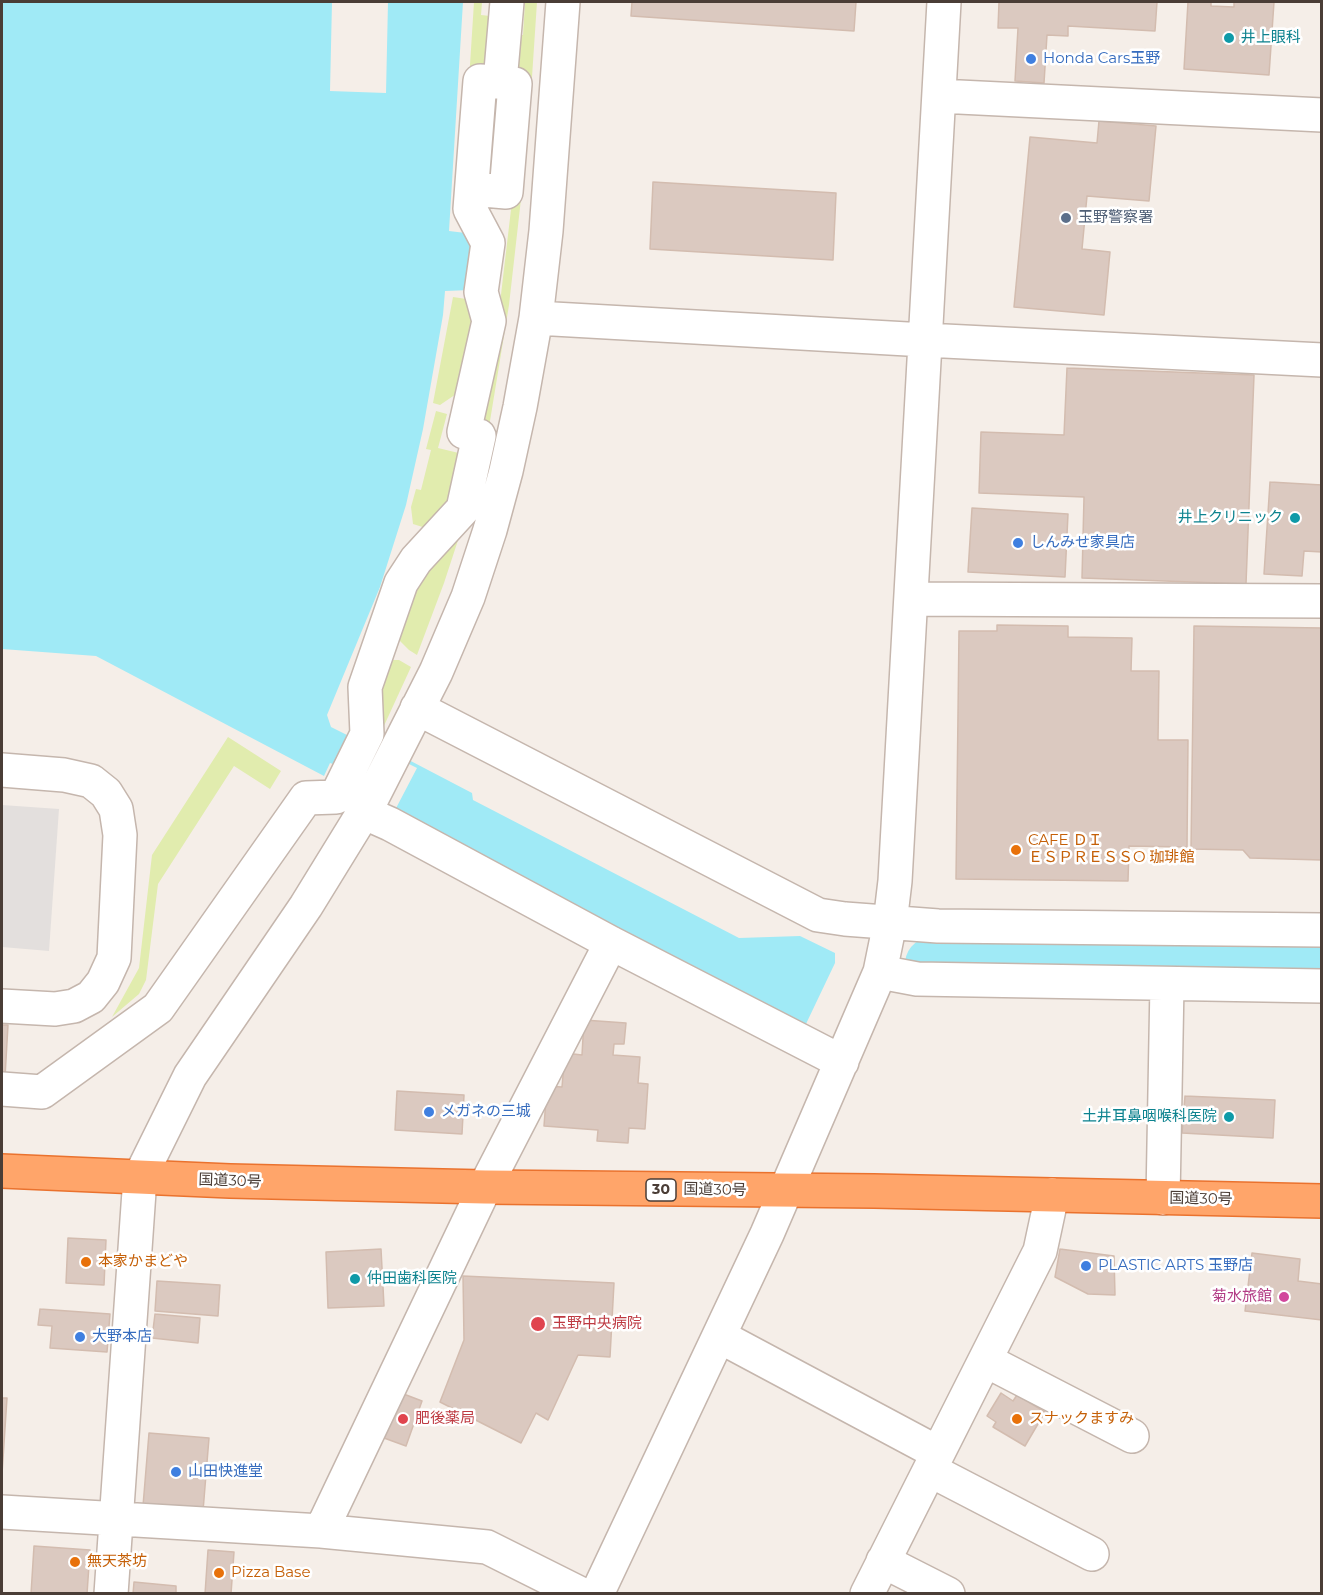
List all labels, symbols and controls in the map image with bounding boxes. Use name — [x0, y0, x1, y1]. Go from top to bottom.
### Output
place label: 井上眼科 — [1241, 29, 1301, 47]
marker: 井上眼科 — [1222, 31, 1236, 45]
place label: Honda Cars玉野 — [1043, 50, 1160, 68]
marker: Honda Cars玉野 — [1024, 52, 1038, 66]
place label: 玉野警察署 — [1078, 209, 1153, 227]
marker: 玉野警察署 — [1059, 211, 1073, 225]
place label: 井上クリニック — [1178, 509, 1283, 527]
marker: 井上クリニック — [1288, 511, 1302, 525]
place label: しんみせ家具店 — [1030, 534, 1135, 552]
marker: しんみせ家具店 — [1011, 536, 1025, 550]
place label: CAFE ＤＩ ＥＳＰＲＥＳＳO 珈琲館 — [1028, 832, 1195, 867]
marker: CAFE ＤＩ ＥＳＰＲＥＳＳO 珈琲館 — [1009, 843, 1023, 857]
place label: メガネの三城 — [441, 1103, 531, 1121]
marker: メガネの三城 — [422, 1105, 436, 1119]
place label: 土井耳鼻咽喉科医院 — [1082, 1108, 1217, 1126]
marker: 土井耳鼻咽喉科医院 — [1222, 1110, 1236, 1124]
street label: 国道30号 — [198, 1171, 262, 1191]
road number: 30 — [646, 1179, 676, 1201]
street label: 国道30号 — [683, 1180, 747, 1200]
street label: 国道30号 — [1169, 1189, 1233, 1209]
place label: 本家かまどや — [98, 1253, 188, 1271]
marker: 本家かまどや — [79, 1255, 93, 1269]
place label: PLASTIC ARTS 玉野店 — [1098, 1257, 1253, 1275]
marker: PLASTIC ARTS 玉野店 — [1079, 1259, 1093, 1273]
place label: 仲田歯科医院 — [367, 1270, 457, 1288]
marker: 仲田歯科医院 — [348, 1272, 362, 1286]
place label: 菊水旅館 — [1212, 1288, 1272, 1306]
marker: 菊水旅館 — [1277, 1290, 1291, 1304]
marker: 玉野中央病院 — [529, 1315, 547, 1333]
place label: 玉野中央病院 — [552, 1315, 642, 1333]
place label: 大野本店 — [92, 1328, 152, 1346]
marker: 大野本店 — [73, 1330, 87, 1344]
place label: 肥後薬局 — [415, 1410, 475, 1428]
place label: スナックますみ — [1029, 1410, 1134, 1428]
marker: 肥後薬局 — [396, 1412, 410, 1426]
marker: スナックますみ — [1010, 1412, 1024, 1426]
place label: 山田快進堂 — [188, 1463, 263, 1481]
marker: 山田快進堂 — [169, 1465, 183, 1479]
place label: 無天茶坊 — [87, 1553, 147, 1571]
marker: 無天茶坊 — [68, 1555, 82, 1569]
place label: Pizza Base — [231, 1564, 310, 1582]
marker: Pizza Base — [212, 1566, 226, 1580]

